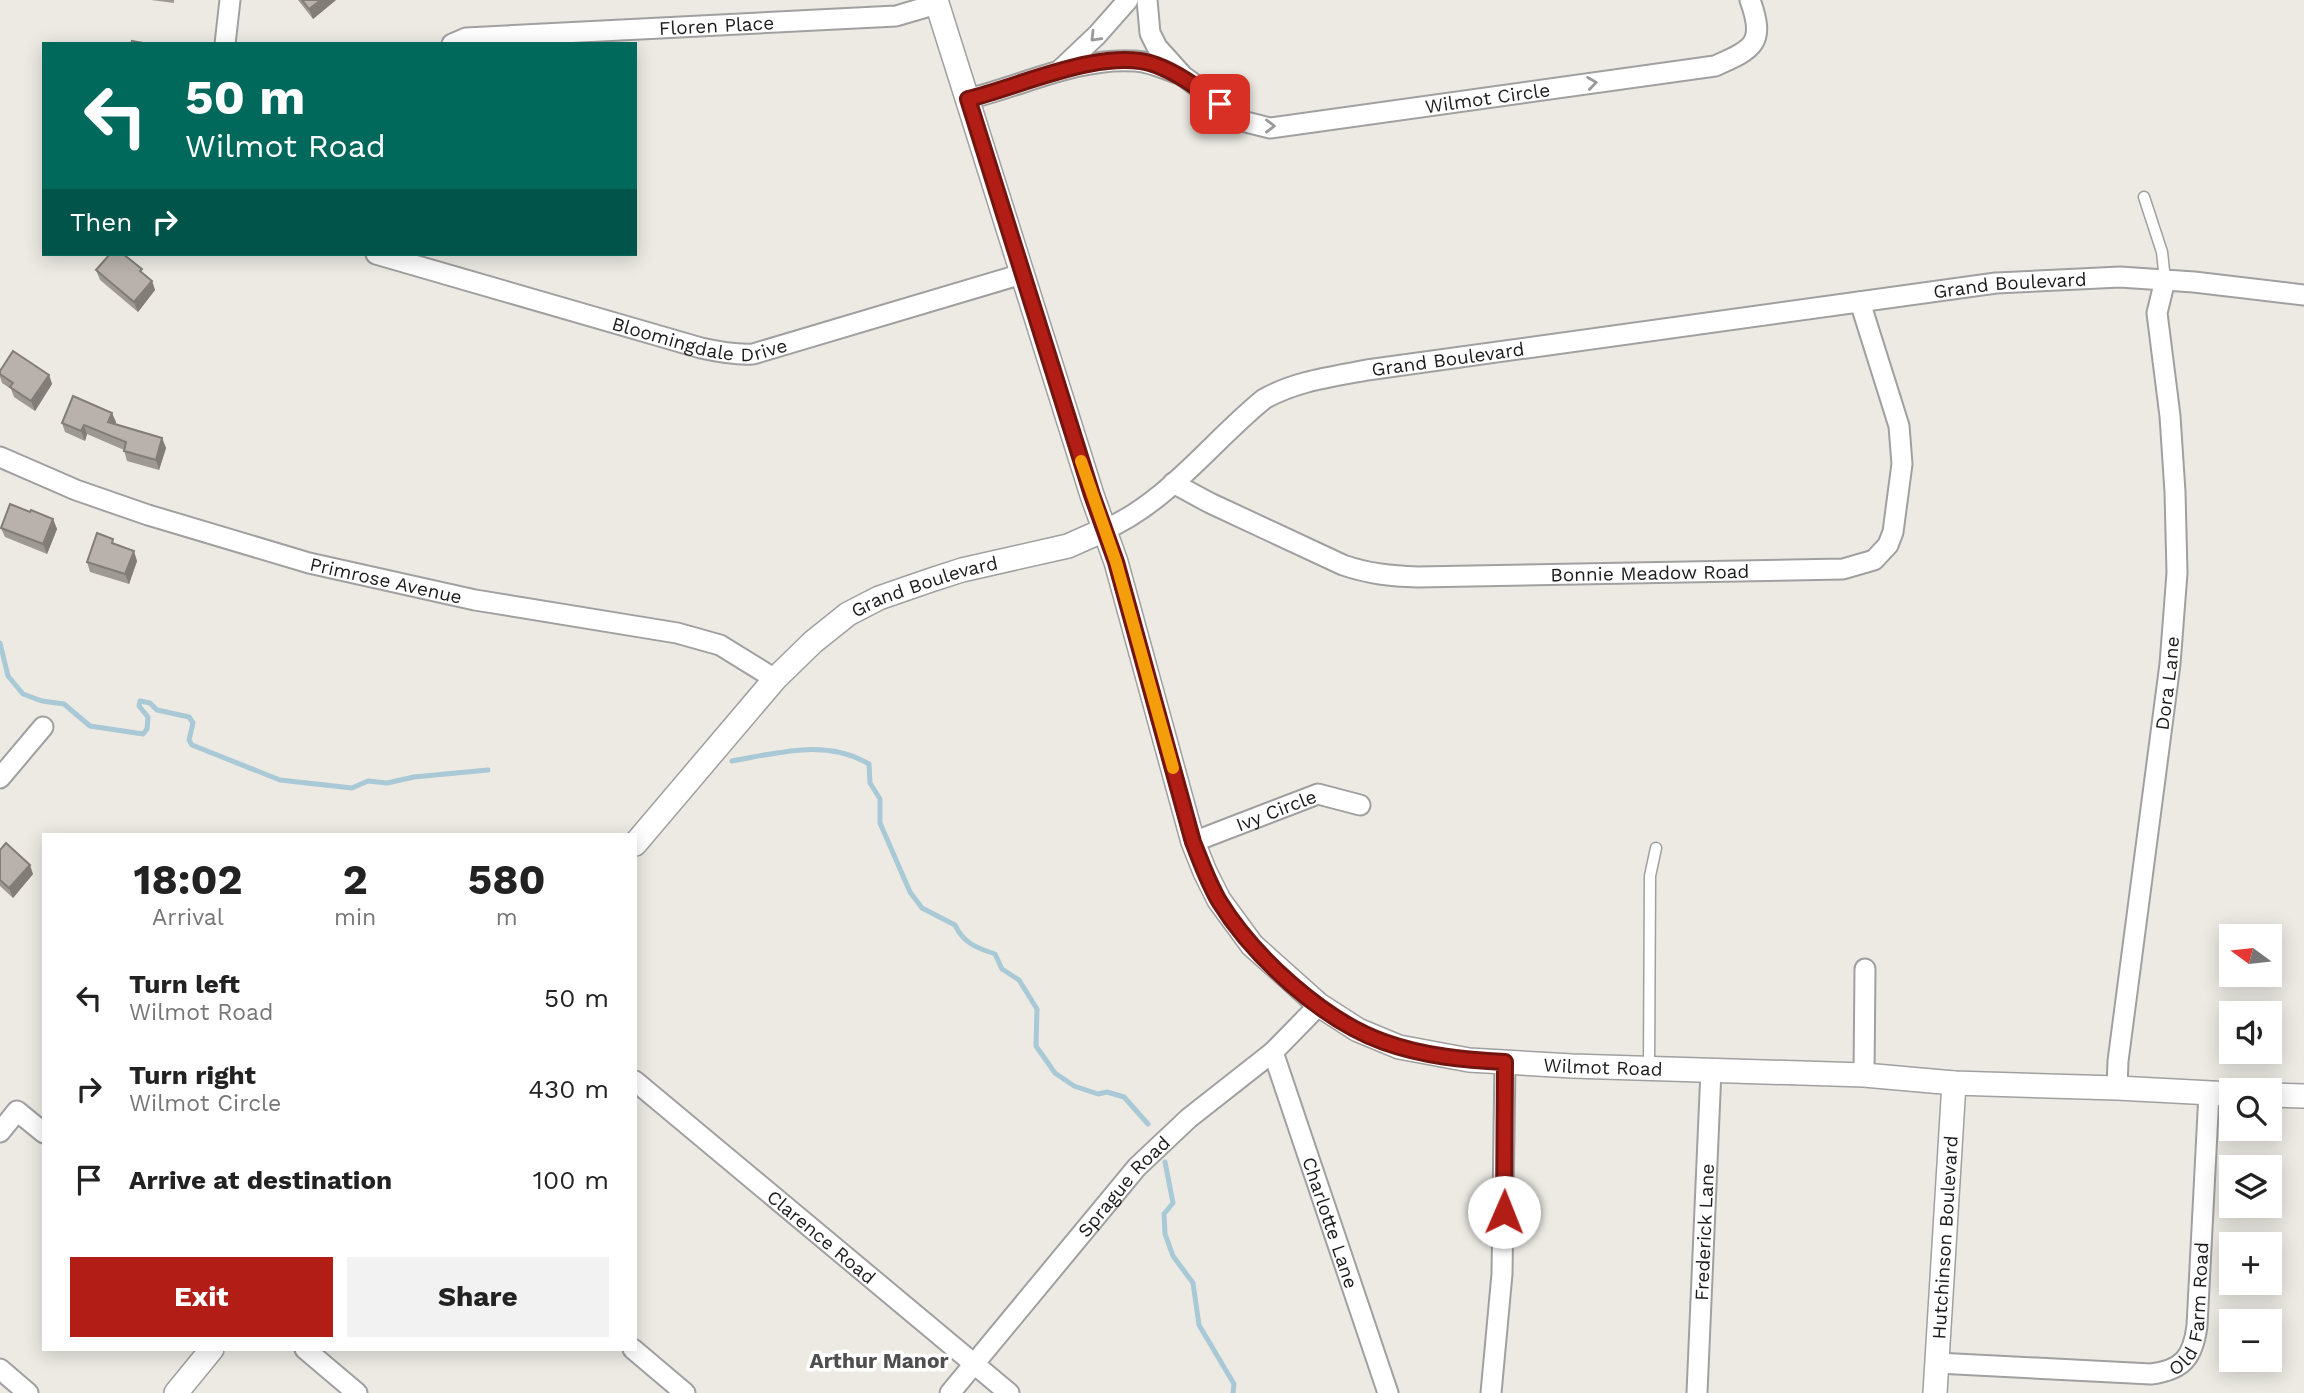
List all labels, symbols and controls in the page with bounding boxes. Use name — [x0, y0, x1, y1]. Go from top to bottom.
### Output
street label: Floren Place — [658, 11, 775, 40]
one-way arrow — [1090, 29, 1103, 42]
text: 50 m — [185, 68, 305, 126]
icon: left — [70, 70, 161, 161]
pin — [1190, 74, 1250, 134]
one-way arrow — [1586, 76, 1598, 91]
street label: Wilmot Circle — [1424, 78, 1551, 118]
icon: arrive — [1201, 85, 1239, 123]
one-way arrow — [1265, 118, 1275, 134]
text: Wilmot Road — [185, 127, 386, 165]
icon: right — [146, 203, 184, 241]
text: Then — [70, 207, 132, 237]
street label: Grand Boulevard — [1932, 268, 2087, 304]
street label: Bloomingdale Drive — [609, 312, 790, 366]
street label: Grand Boulevard — [1370, 337, 1526, 381]
street label: Grand Boulevard — [847, 551, 1000, 623]
street label: Primrose Avenue — [308, 553, 464, 609]
street label: Bonnie Meadow Road — [1550, 560, 1750, 587]
street label: Dora Lane — [2150, 635, 2184, 732]
street label: Ivy Circle — [1233, 785, 1320, 836]
text: 18:02 — [133, 855, 243, 904]
text: 2 — [343, 855, 368, 904]
text: 580 — [468, 855, 546, 904]
text: Arrival — [152, 904, 224, 931]
text: min — [334, 904, 376, 931]
text: m — [496, 904, 518, 931]
north arrow — [2219, 924, 2282, 987]
map controls — [2219, 924, 2282, 1372]
text: Turn left — [129, 969, 240, 999]
icon: left — [70, 979, 108, 1017]
text: 50 m — [544, 983, 609, 1013]
text: Wilmot Road — [129, 999, 273, 1026]
button: sound — [2219, 1001, 2282, 1064]
street label: Wilmot Road — [1543, 1053, 1663, 1081]
text: Turn right — [129, 1060, 256, 1090]
icon: right — [70, 1070, 108, 1108]
text: 430 m — [528, 1074, 609, 1104]
button: search — [2219, 1078, 2282, 1141]
text: Wilmot Circle — [129, 1090, 281, 1117]
street label: Sprague Road — [1073, 1131, 1175, 1242]
street label: Hutchinson Boulevard — [1927, 1135, 1963, 1340]
street label: Charlotte Lane — [1297, 1154, 1363, 1292]
button: layers — [2219, 1155, 2282, 1218]
icon: arrive — [70, 1161, 108, 1199]
street label: Frederick Lane — [1690, 1163, 1719, 1301]
text: Arrive at destination — [129, 1165, 392, 1195]
text: 100 m — [533, 1165, 609, 1195]
position arrow — [1467, 1175, 1541, 1249]
street label: Clarence Road — [762, 1185, 880, 1289]
button: + — [2219, 1232, 2282, 1295]
street label: Old Farm Road — [2165, 1241, 2213, 1381]
button: Exit — [70, 1257, 333, 1337]
button: Share — [347, 1257, 609, 1337]
button: − — [2219, 1309, 2282, 1372]
district label: Arthur Manor — [809, 1348, 949, 1373]

